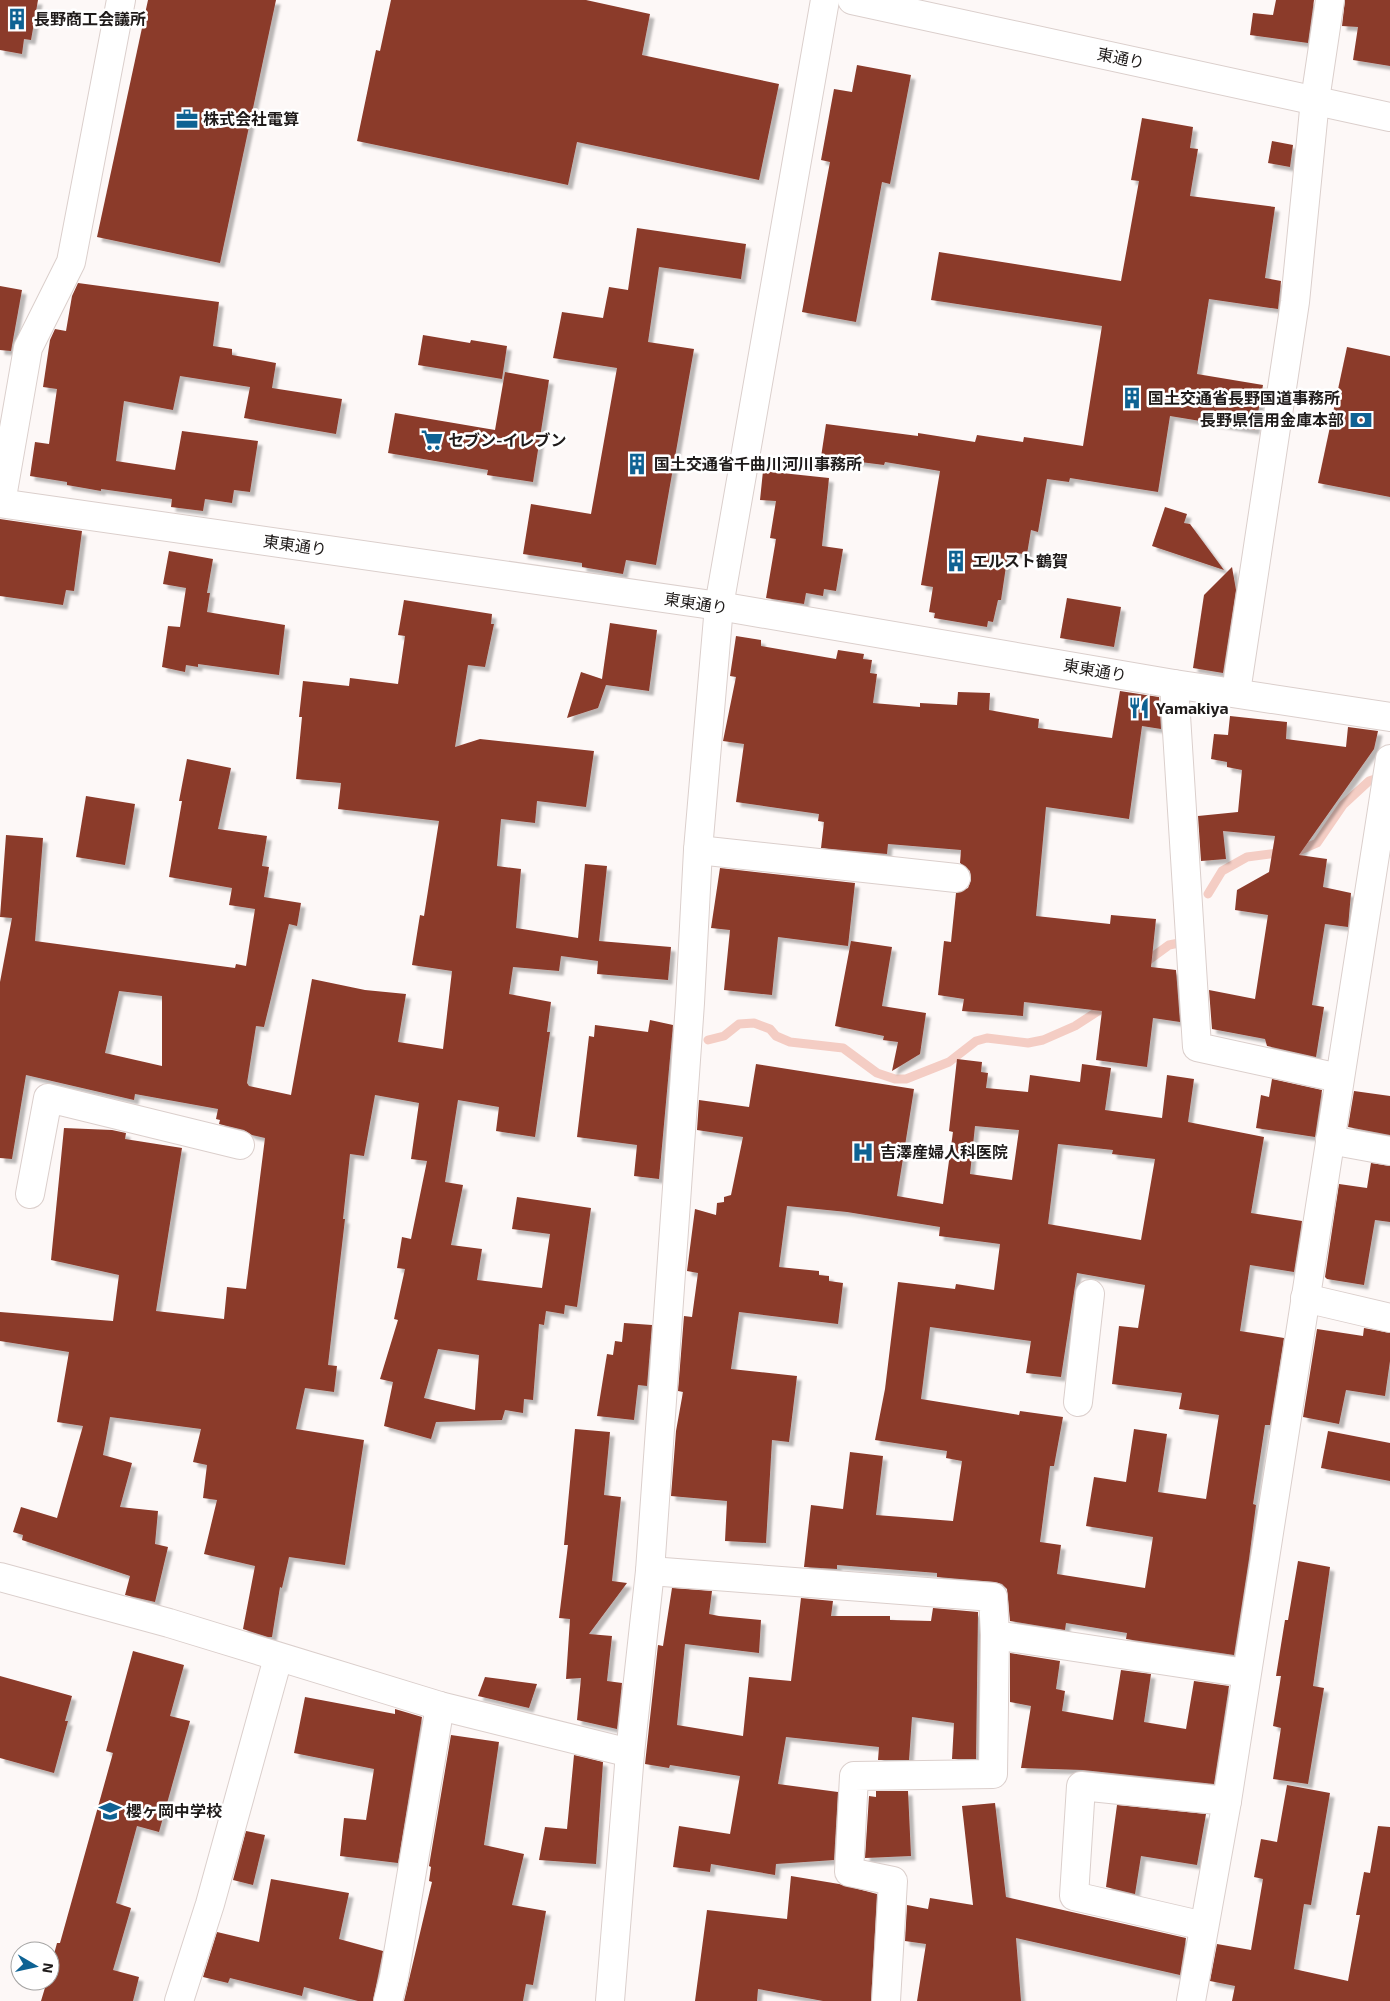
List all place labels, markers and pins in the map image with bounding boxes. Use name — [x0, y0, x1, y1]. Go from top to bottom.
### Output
building icon: 長野商工会議所 — [4, 6, 30, 32]
place label: 長野商工会議所 — [34, 9, 146, 28]
office icon: 株式会社電算 — [174, 106, 200, 132]
place label: 株式会社電算 — [203, 109, 299, 128]
building icon: 国土交通省長野国道事務所 — [1119, 385, 1145, 411]
place label: 国土交通省長野国道事務所 — [1148, 388, 1340, 407]
bank icon: 長野県信用金庫本部 — [1348, 407, 1374, 433]
place label: 長野県信用金庫本部 — [1200, 410, 1344, 429]
supermarket icon: セブン-イレブン — [419, 427, 445, 453]
place label: セブン-イレブン — [448, 430, 567, 449]
building icon: 国土交通省千曲川河川事務所 — [624, 451, 650, 477]
place label: 国土交通省千曲川河川事務所 — [654, 454, 862, 473]
building icon: エルスト鶴賀 — [943, 548, 969, 574]
place label: エルスト鶴賀 — [972, 551, 1068, 570]
restaurant icon: Yamakiya — [1126, 695, 1152, 721]
place label: Yamakiya — [1156, 698, 1229, 718]
hospital icon: 吉澤産婦人科医院 — [850, 1139, 876, 1165]
place label: 吉澤産婦人科医院 — [880, 1142, 1008, 1161]
school or university icon: 櫻ヶ岡中学校 — [97, 1798, 123, 1824]
place label: 櫻ヶ岡中学校 — [126, 1801, 222, 1820]

